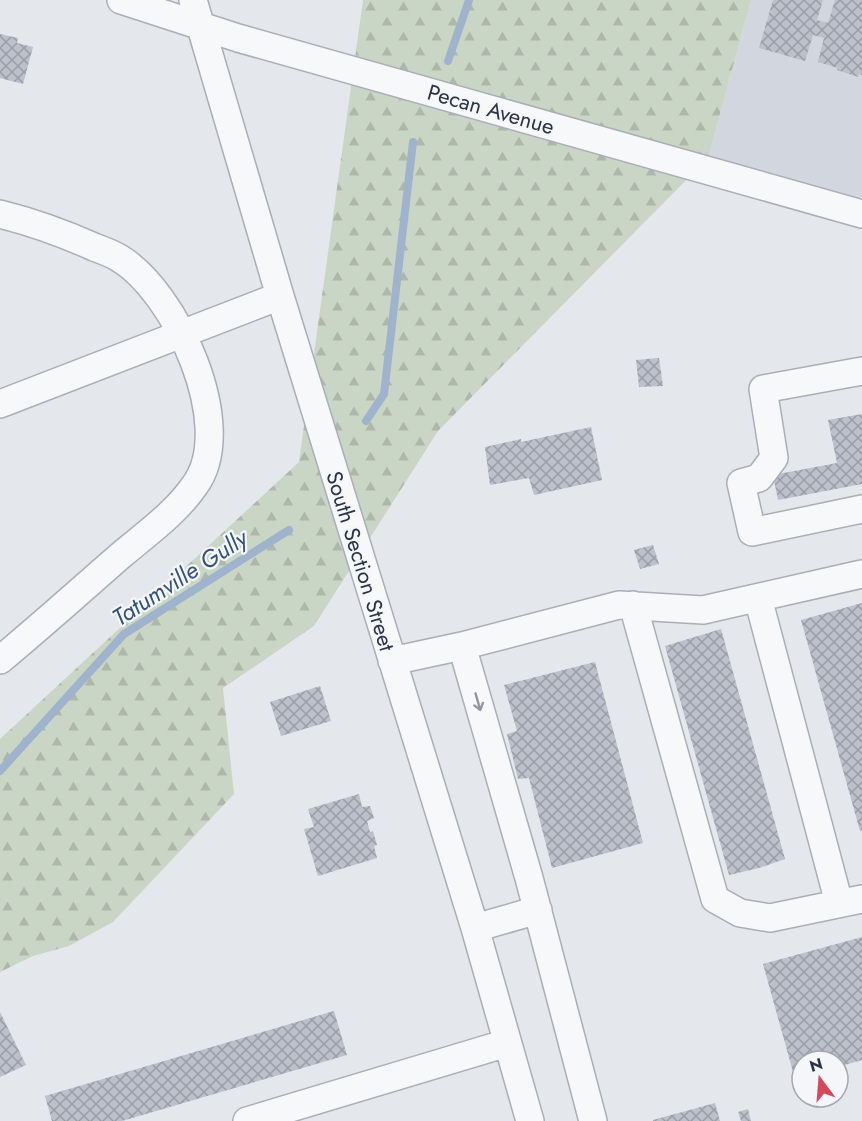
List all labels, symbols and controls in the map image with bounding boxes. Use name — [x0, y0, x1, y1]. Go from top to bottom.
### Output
street label: Pecan Avenue — [424, 76, 558, 142]
street label: South Section Street — [318, 467, 404, 656]
water label: Tatumville Gully — [105, 520, 256, 634]
one-way arrow — [473, 692, 485, 711]
north arrow — [790, 1049, 850, 1109]
text: N — [807, 1052, 825, 1078]

